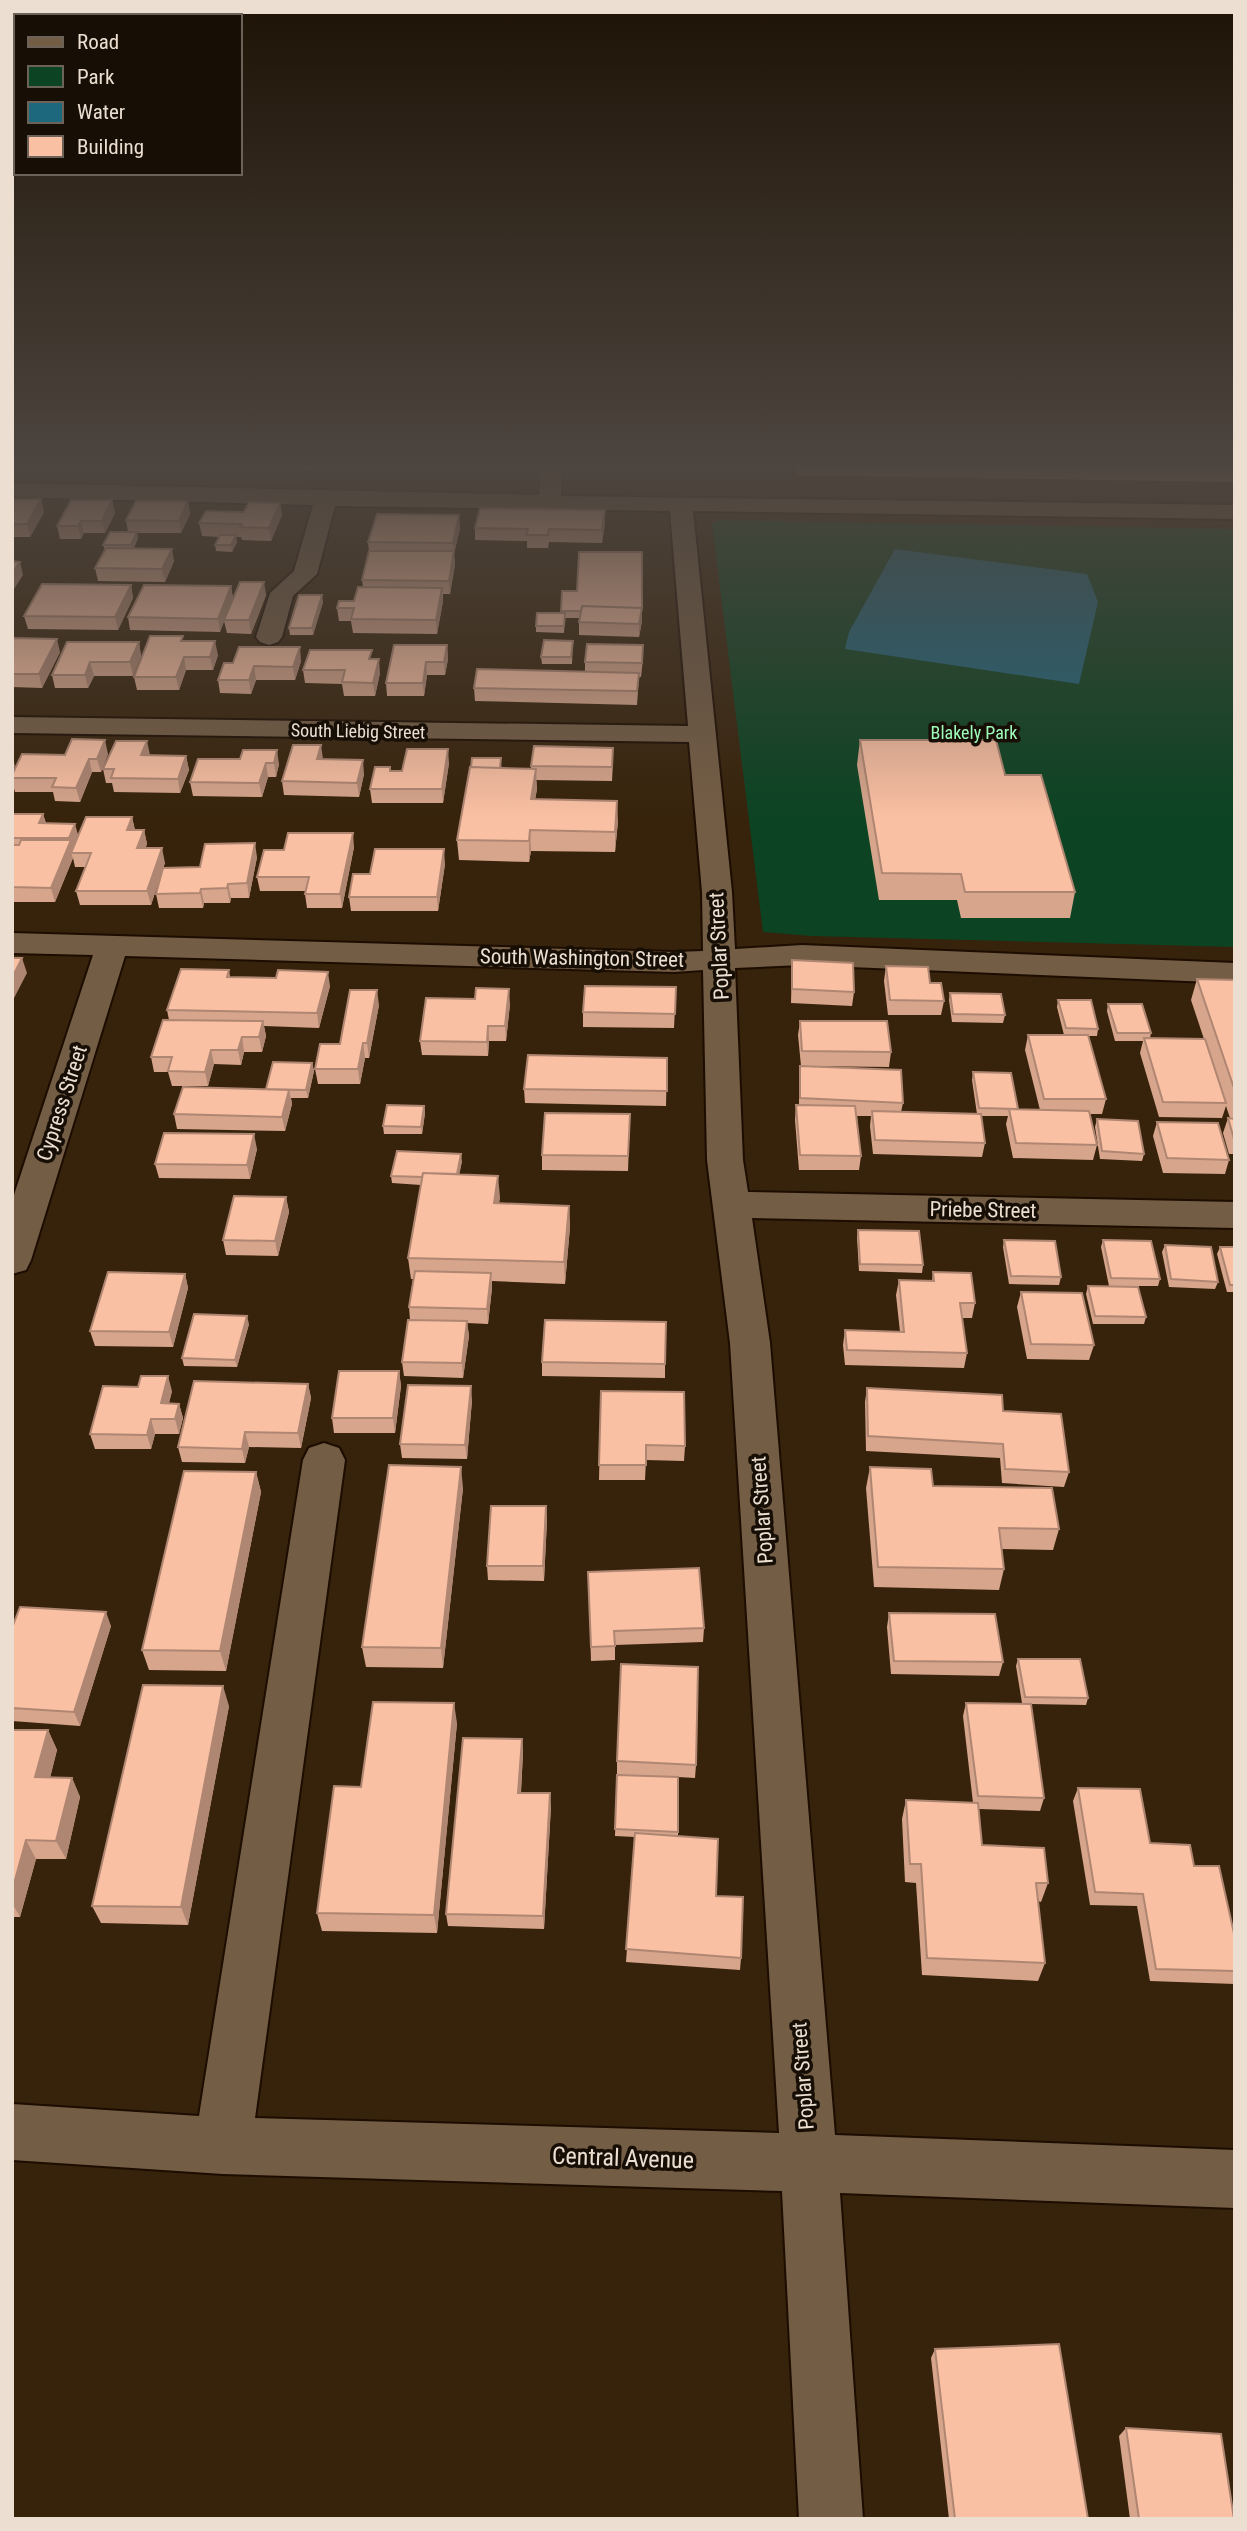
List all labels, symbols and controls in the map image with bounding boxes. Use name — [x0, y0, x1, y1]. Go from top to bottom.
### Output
legend — [14, 14, 242, 175]
text: Road — [77, 30, 119, 54]
text: Park — [77, 65, 115, 89]
text: Water — [77, 100, 125, 124]
text: Building — [77, 135, 144, 159]
street label: South Liebig Street — [291, 719, 425, 743]
park label: Blakely Park — [931, 722, 1017, 743]
street label: Poplar Street — [704, 892, 734, 1000]
street label: South Washington Street — [480, 944, 684, 972]
street label: Cypress Street — [32, 1042, 92, 1164]
street label: Priebe Street — [929, 1197, 1037, 1223]
street label: Poplar Street — [746, 1455, 778, 1565]
street label: Poplar Street — [787, 2021, 819, 2131]
street label: Central Avenue — [552, 2142, 694, 2174]

